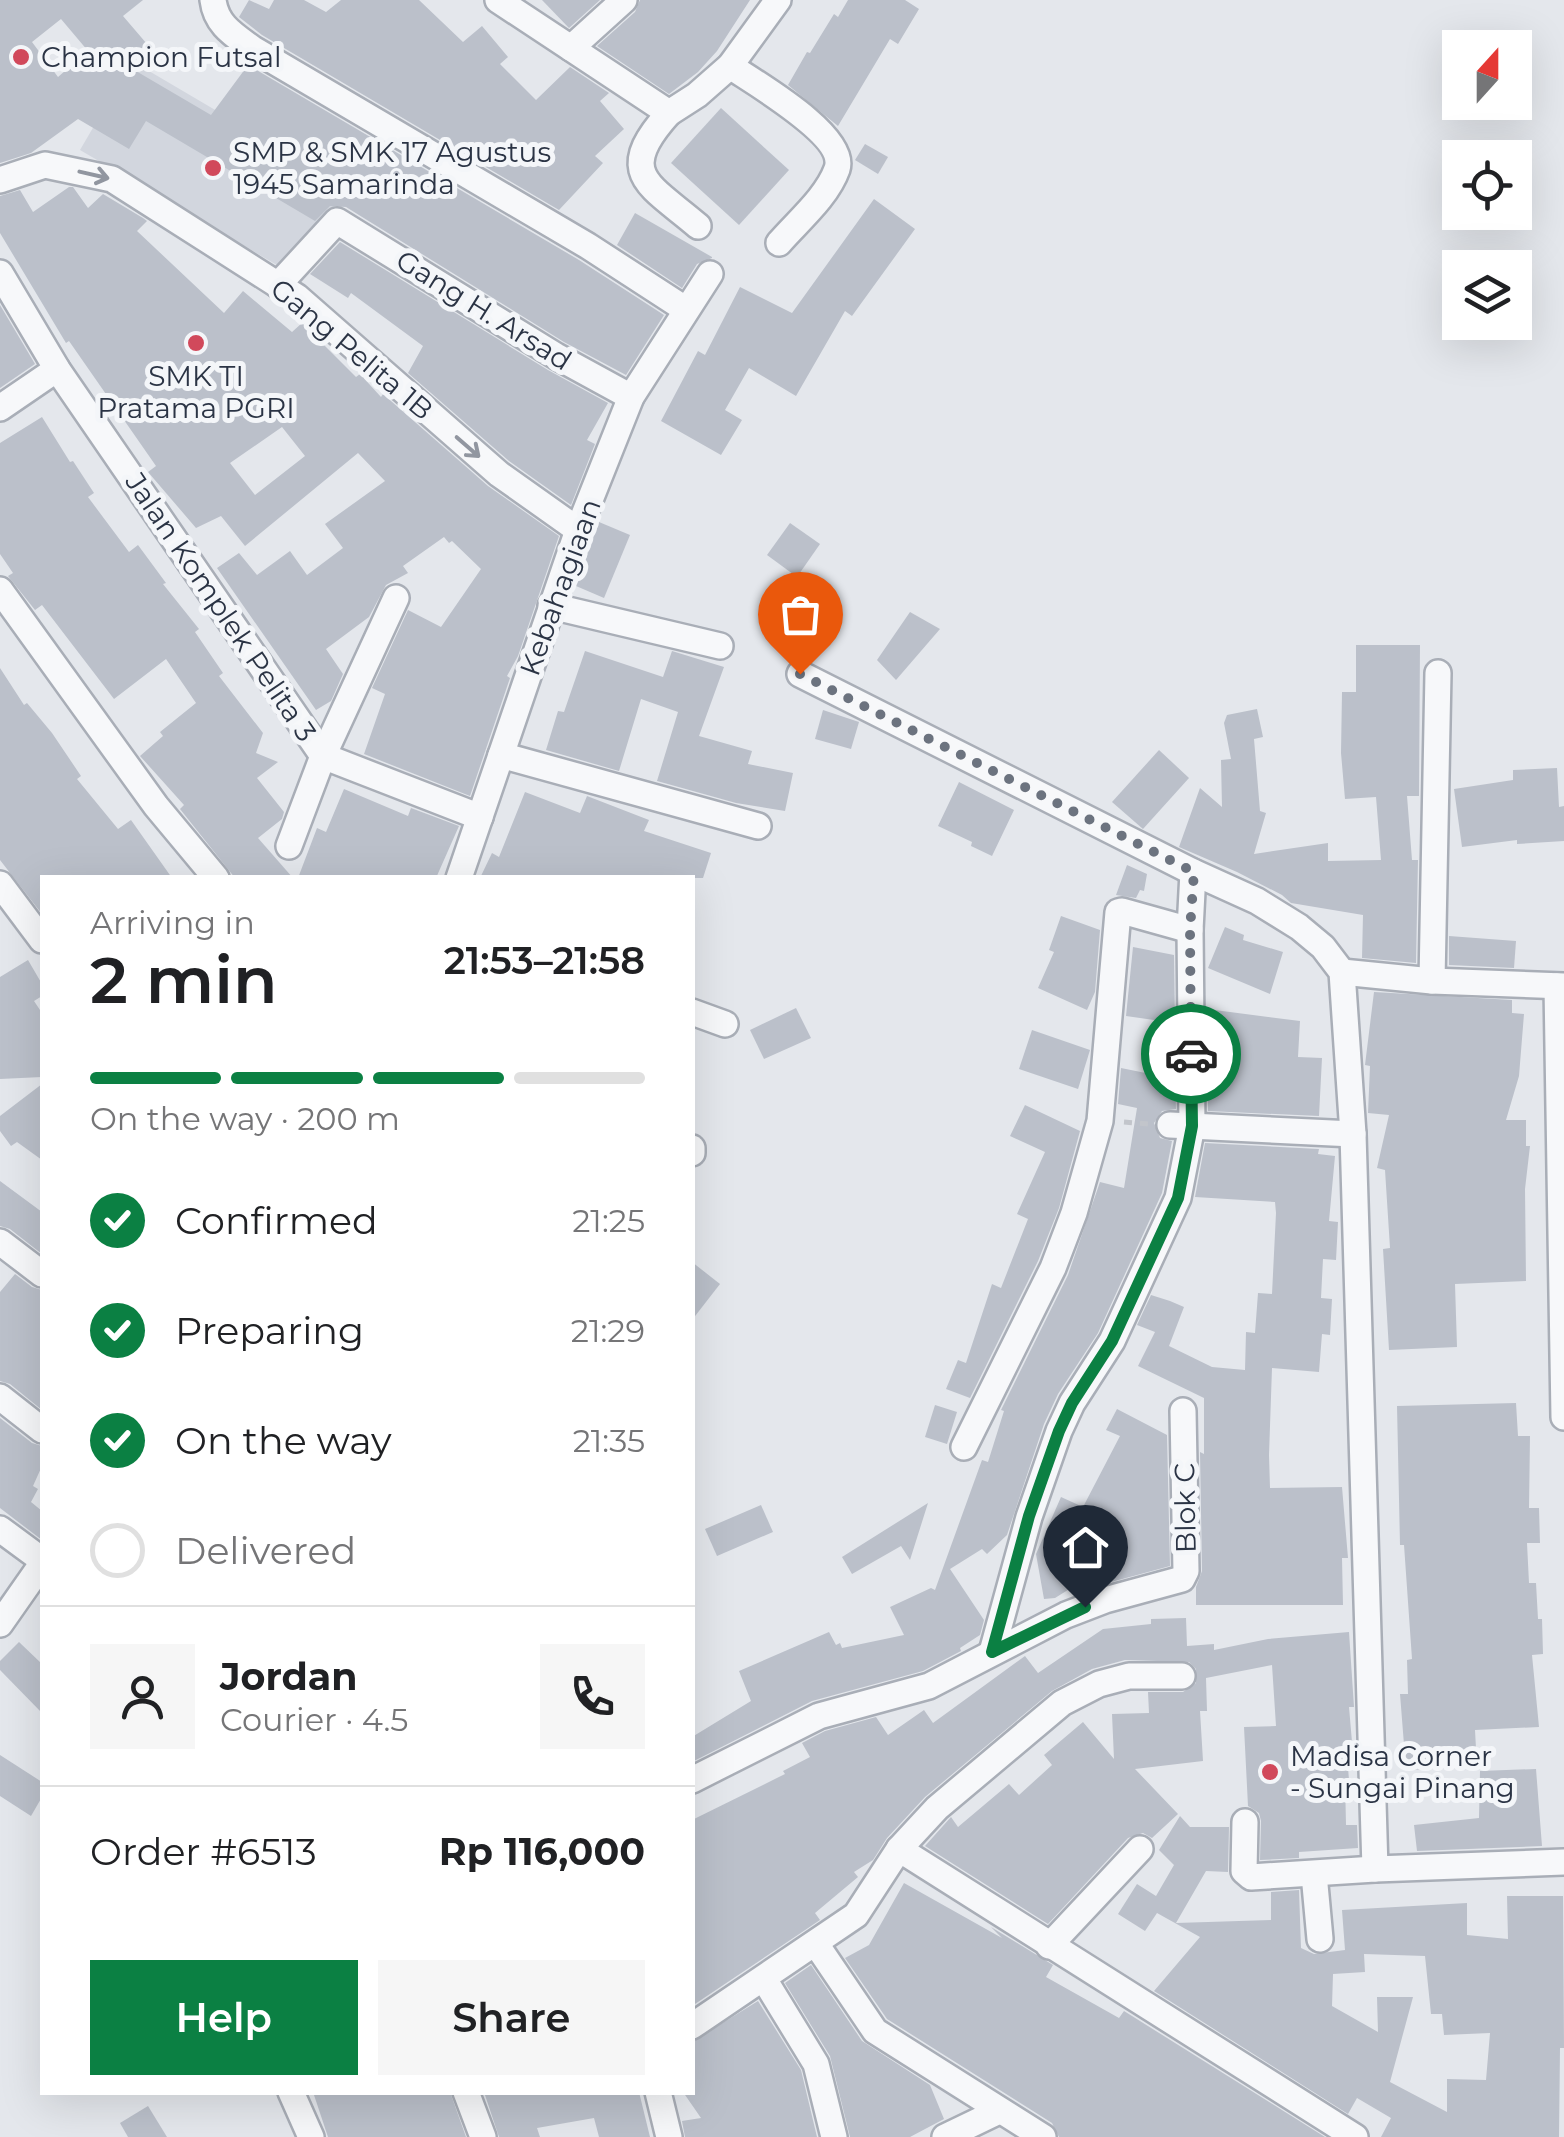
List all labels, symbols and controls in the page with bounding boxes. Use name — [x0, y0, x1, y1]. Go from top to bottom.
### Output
north arrow — [1442, 30, 1532, 120]
map controls — [1442, 30, 1532, 340]
place label: Champion Futsal — [41, 40, 281, 74]
marker: Champion Futsal — [10, 46, 32, 68]
place label: SMP & SMK 17 Agustus 1945 Samarinda — [233, 135, 551, 201]
button: locate — [1442, 140, 1532, 230]
marker: SMP & SMK 17 Agustus 1945 Samarinda — [202, 157, 224, 179]
one-way arrow — [77, 167, 109, 185]
street label: Gang H. Arsad — [390, 243, 578, 377]
button: layers — [1442, 250, 1532, 340]
street label: Gang Pelita 1B — [264, 271, 440, 427]
marker: SMK TI Pratama PGRI — [185, 332, 207, 354]
place label: SMK TI Pratama PGRI — [97, 359, 295, 425]
one-way arrow — [455, 435, 480, 458]
street label: Jalan Komplek Pelita 3 — [118, 465, 324, 748]
street label: Kebahagiaan — [512, 494, 608, 680]
pin — [758, 572, 843, 675]
icon: bag — [773, 587, 828, 642]
text: Arriving in — [90, 903, 255, 942]
text: 21:53–21:58 — [444, 937, 645, 984]
text: 2 min — [90, 940, 278, 1019]
courier — [1141, 1004, 1241, 1104]
icon: car — [1164, 1027, 1219, 1082]
text: On the way · 200 m — [90, 1099, 400, 1138]
icon: check — [90, 1193, 145, 1248]
text: Confirmed — [175, 1197, 378, 1244]
text: 21:25 — [572, 1201, 645, 1240]
icon: check — [90, 1303, 145, 1358]
text: Preparing — [175, 1307, 364, 1354]
text: 21:29 — [571, 1311, 645, 1350]
icon: check — [90, 1413, 145, 1468]
text: On the way — [175, 1417, 392, 1464]
text: 21:35 — [573, 1421, 645, 1460]
street label: Blok C — [1167, 1463, 1203, 1553]
pin — [1043, 1505, 1128, 1608]
icon: home — [1058, 1520, 1113, 1575]
text: Delivered — [175, 1527, 356, 1574]
button: person — [90, 1644, 195, 1749]
button: phone — [540, 1644, 645, 1749]
text: Jordan — [220, 1653, 358, 1700]
text: Courier · 4.5 — [220, 1700, 408, 1739]
place label: Madisa Corner - Sungai Pinang — [1290, 1739, 1515, 1805]
marker: Madisa Corner - Sungai Pinang — [1259, 1761, 1281, 1783]
text: Order #6513 — [90, 1828, 317, 1875]
text: Rp 116,000 — [439, 1828, 645, 1875]
button: Help — [90, 1960, 358, 2075]
button: Share — [378, 1960, 645, 2075]

